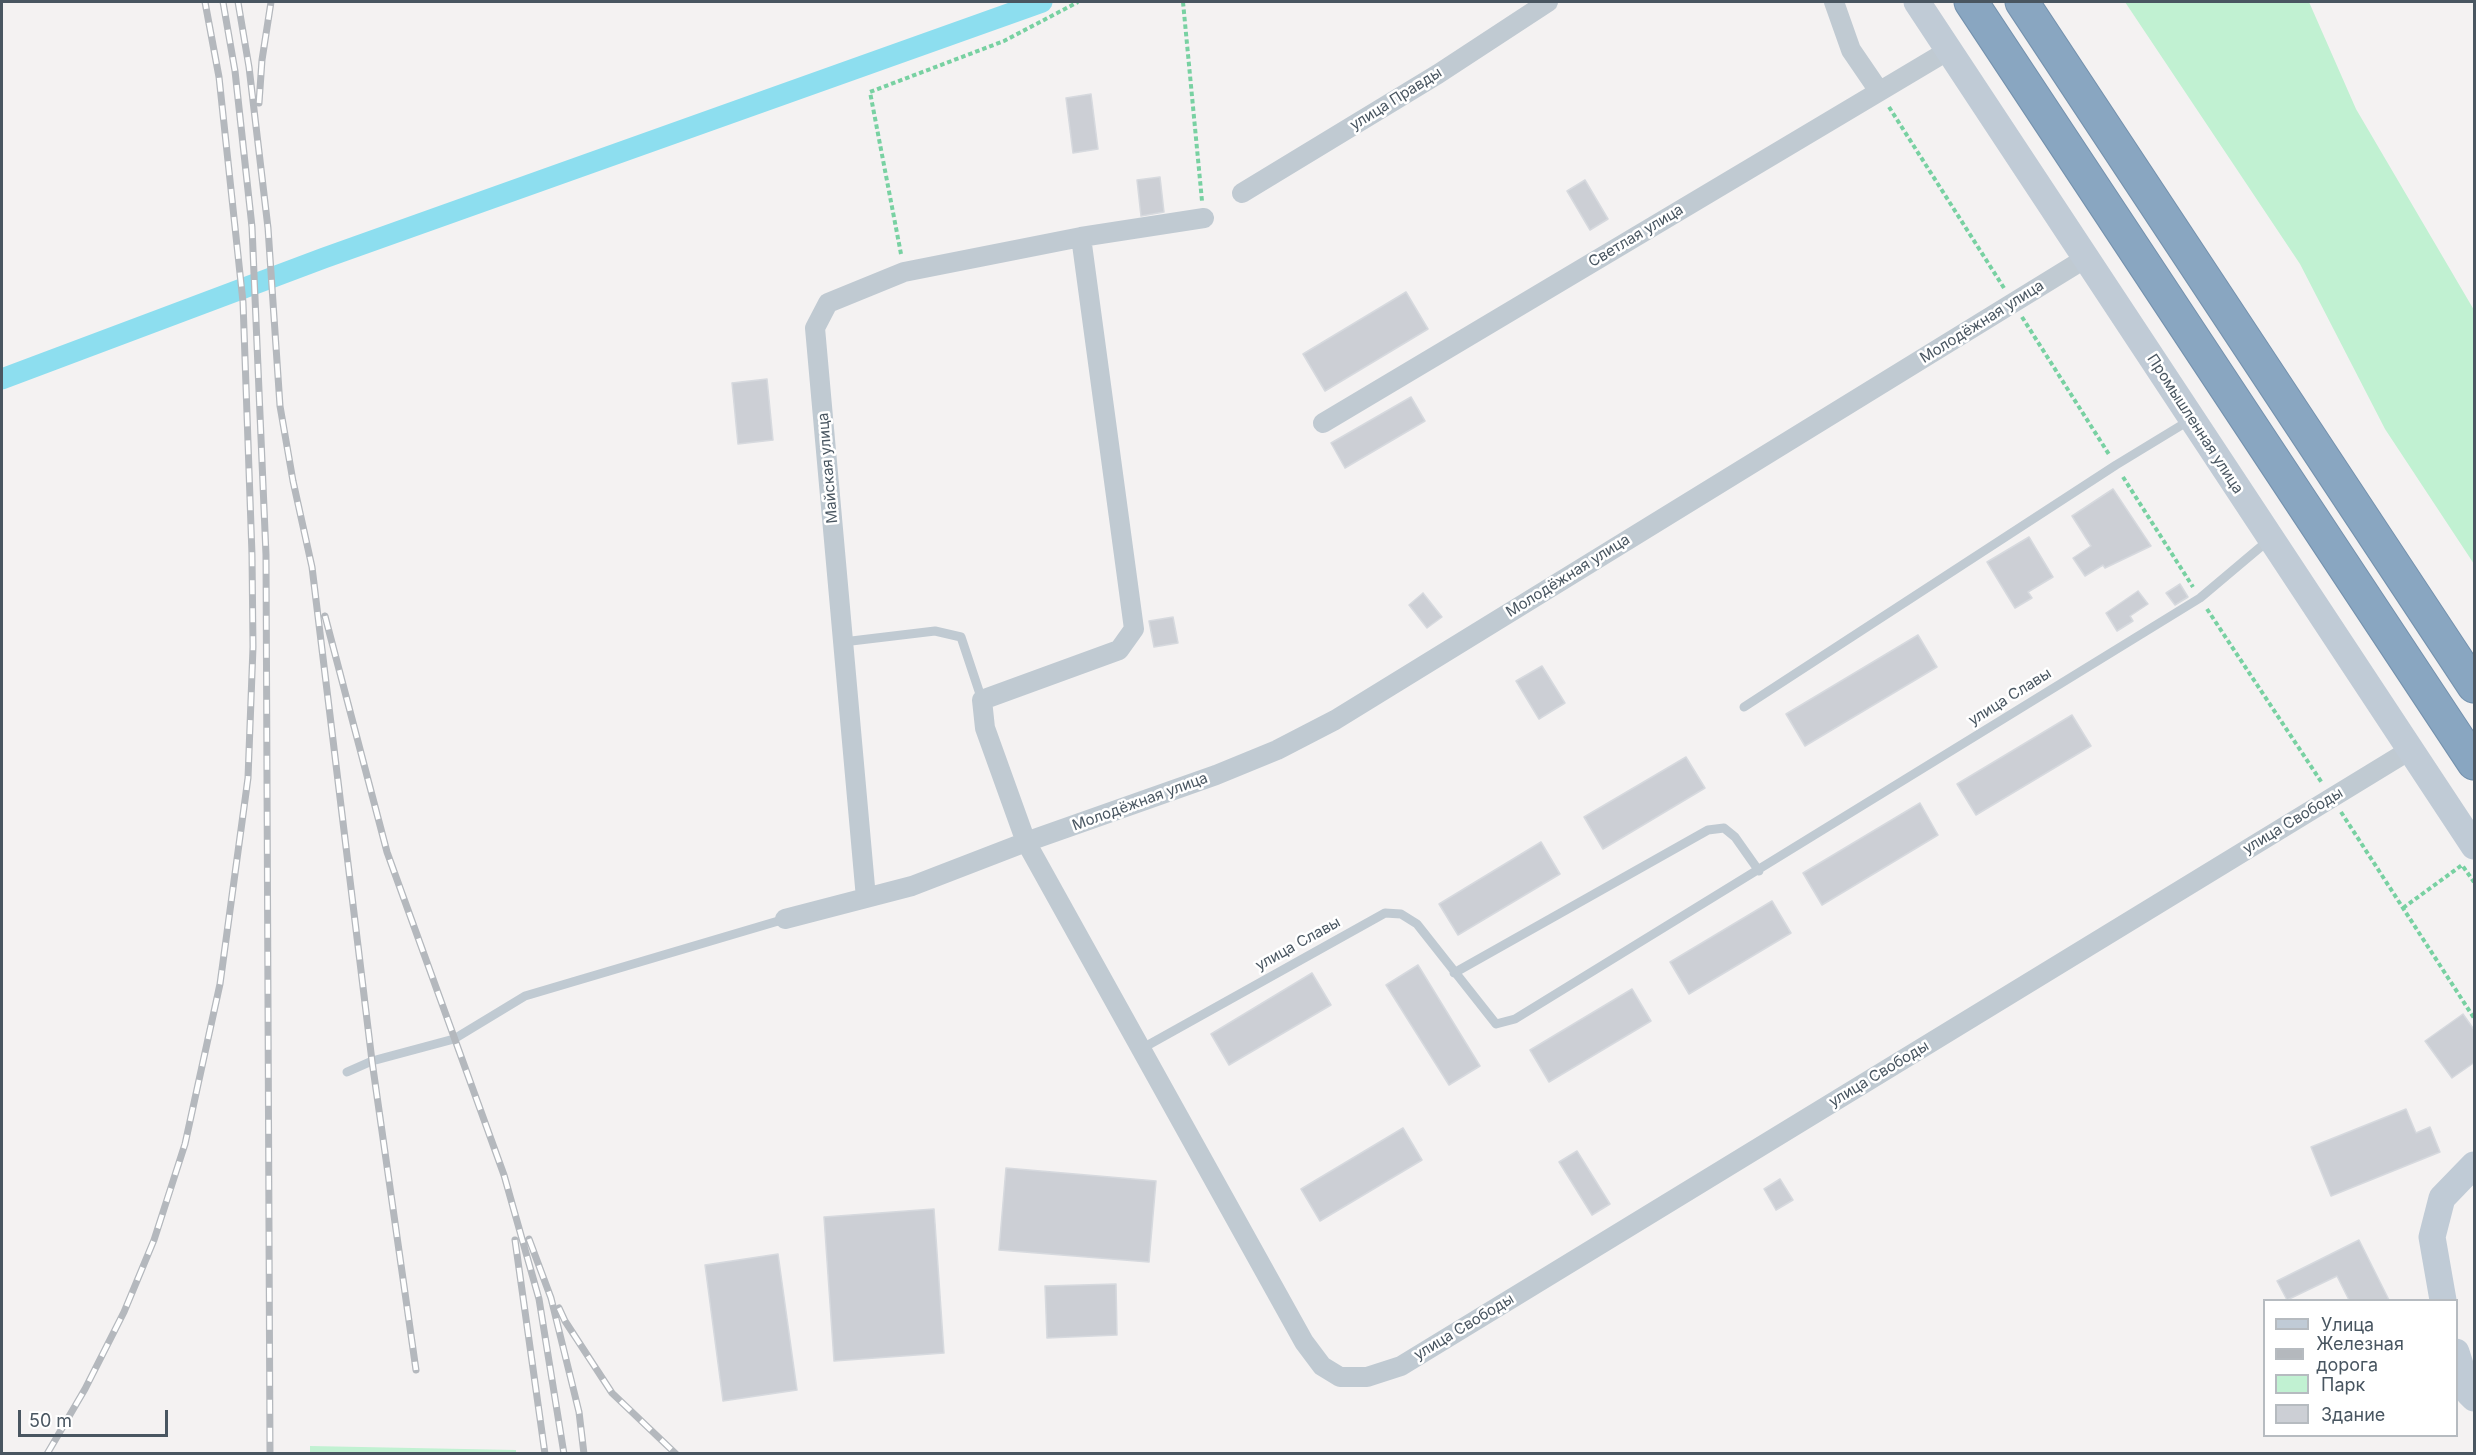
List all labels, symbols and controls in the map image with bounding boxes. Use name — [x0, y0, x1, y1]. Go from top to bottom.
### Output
street label: улица Правды — [1347, 64, 1445, 134]
street label: Светлая улица — [1585, 201, 1687, 271]
street label: Молодёжная улица — [1917, 277, 2047, 367]
street label: Промышленная улица — [2143, 351, 2247, 497]
street label: Майская улица — [814, 412, 842, 524]
street label: Молодёжная улица — [1503, 531, 1633, 621]
street label: улица Славы — [1965, 664, 2055, 730]
street label: Молодёжная улица — [1070, 769, 1210, 835]
street label: улица Свободы — [2240, 784, 2346, 858]
street label: улица Славы — [1252, 913, 1344, 975]
street label: улица Свободы — [1826, 1037, 1932, 1111]
street label: улица Свободы — [1411, 1290, 1517, 1364]
legend — [2263, 1299, 2458, 1437]
text: Улица — [2321, 1314, 2374, 1335]
text: Железная дорога — [2316, 1333, 2404, 1375]
text: Парк — [2321, 1374, 2365, 1395]
scale bar — [21, 1398, 171, 1436]
text: Здание — [2321, 1404, 2385, 1425]
text: 50 m — [29, 1410, 72, 1431]

